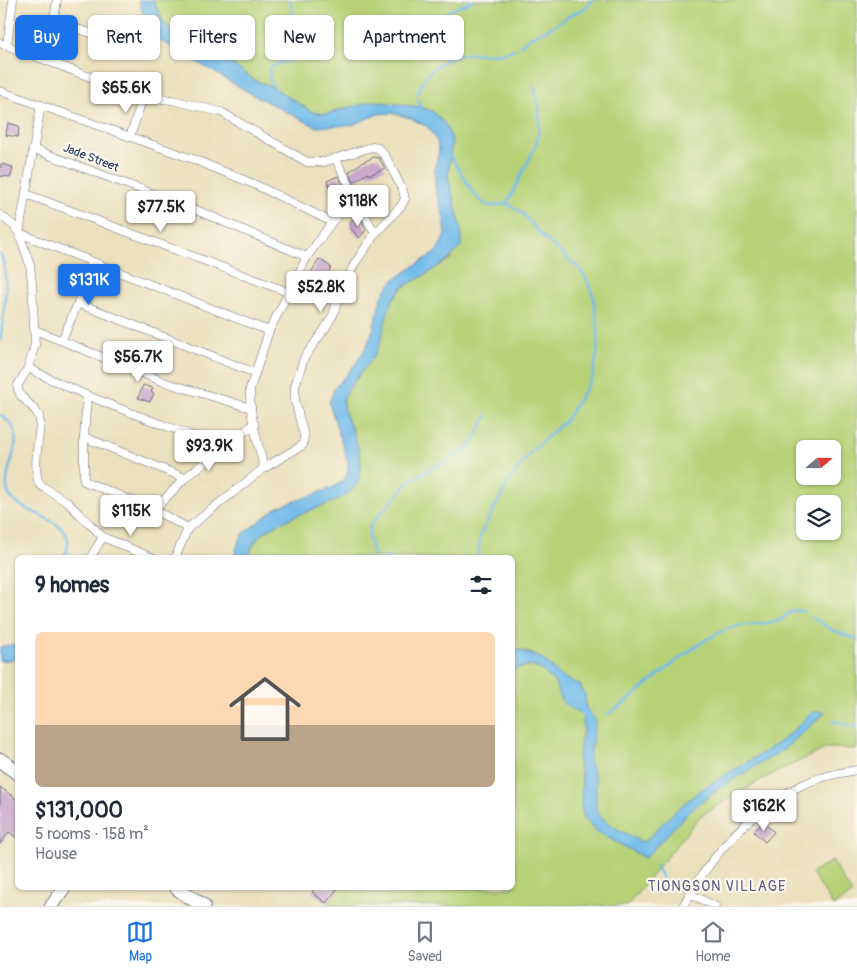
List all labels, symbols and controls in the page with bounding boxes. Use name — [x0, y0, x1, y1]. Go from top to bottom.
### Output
chip: Buy — [15, 15, 78, 60]
chip: Rent — [88, 15, 160, 60]
chip: Filters — [170, 15, 255, 60]
chip: New — [265, 15, 334, 60]
chip: Apartment — [344, 15, 464, 60]
pin: $65.6K — [85, 72, 167, 114]
text: $65.6K — [101, 78, 151, 98]
street label: Jade Street — [61, 141, 121, 176]
pin: $118K — [323, 184, 393, 227]
pin: $77.5K — [120, 190, 202, 233]
text: $118K — [339, 191, 377, 211]
text: $77.5K — [137, 197, 185, 217]
pin: $131K — [54, 264, 124, 306]
text: $131K — [69, 270, 109, 290]
pin: $52.8K — [280, 270, 362, 313]
text: $52.8K — [297, 277, 345, 297]
pin: $56.7K — [97, 340, 179, 383]
text: $56.7K — [114, 347, 162, 367]
pin: $93.9K — [168, 430, 250, 472]
text: $93.9K — [185, 436, 233, 456]
north arrow — [796, 440, 841, 485]
map controls — [796, 440, 841, 540]
pin: $115K — [96, 494, 166, 537]
button: layers — [796, 495, 841, 540]
text: $115K — [111, 501, 151, 521]
icon: filters — [467, 571, 495, 599]
text: 9 homes — [35, 572, 109, 599]
icon: home — [220, 664, 310, 754]
pin: $162K — [729, 790, 799, 832]
text: $162K — [743, 796, 785, 816]
text: $131,000 — [35, 797, 123, 824]
text: 5 rooms · 158 m² — [35, 824, 149, 844]
text: House — [35, 844, 77, 864]
district label: TIONGSON VILLAGE — [648, 878, 786, 895]
tab: Map — [126, 918, 154, 965]
tab: Saved — [407, 918, 442, 965]
tab: Home — [695, 918, 730, 965]

